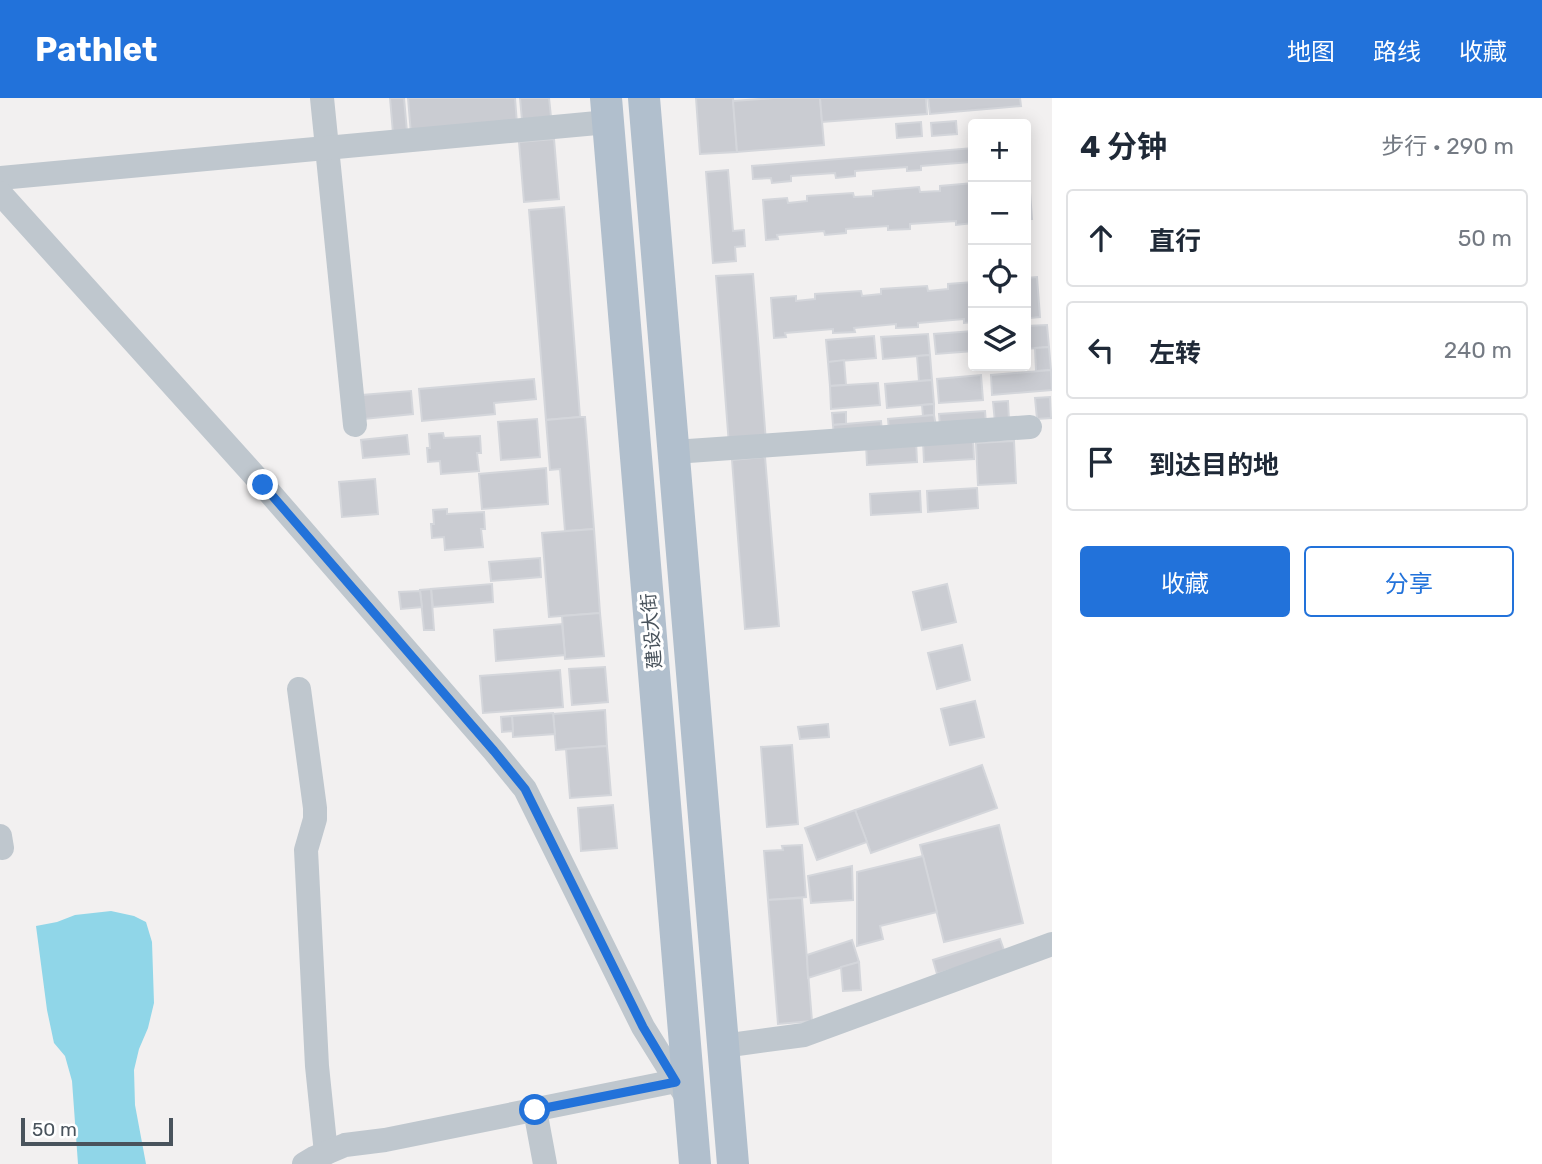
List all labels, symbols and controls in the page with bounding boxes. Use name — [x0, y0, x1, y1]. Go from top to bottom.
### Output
text: Pathlet — [35, 30, 158, 69]
text: 地图 — [1287, 38, 1335, 66]
text: 路线 — [1373, 38, 1421, 66]
text: 收藏 — [1459, 38, 1507, 66]
map controls — [968, 119, 1031, 371]
button: + — [968, 119, 1031, 182]
text: 4 分钟 — [1080, 129, 1167, 165]
text: 步行 · 290 m — [1381, 132, 1514, 160]
button: − — [968, 182, 1031, 245]
icon: ahead — [1082, 219, 1120, 257]
text: 50 m — [1458, 224, 1512, 252]
text: 直行 — [1149, 226, 1201, 257]
button: locate — [968, 245, 1031, 308]
button: layers — [968, 308, 1031, 371]
icon: left — [1082, 331, 1120, 369]
text: 240 m — [1444, 336, 1512, 364]
text: 左转 — [1149, 338, 1201, 369]
icon: arrive — [1082, 443, 1120, 481]
text: 到达目的地 — [1149, 450, 1279, 481]
route end — [247, 469, 278, 500]
button: 收藏 — [1080, 546, 1290, 617]
button: 分享 — [1304, 546, 1514, 617]
street label: 建设大街 — [637, 592, 666, 670]
route start — [519, 1094, 550, 1125]
scale bar — [21, 1115, 173, 1147]
text: 50 m — [32, 1118, 77, 1141]

